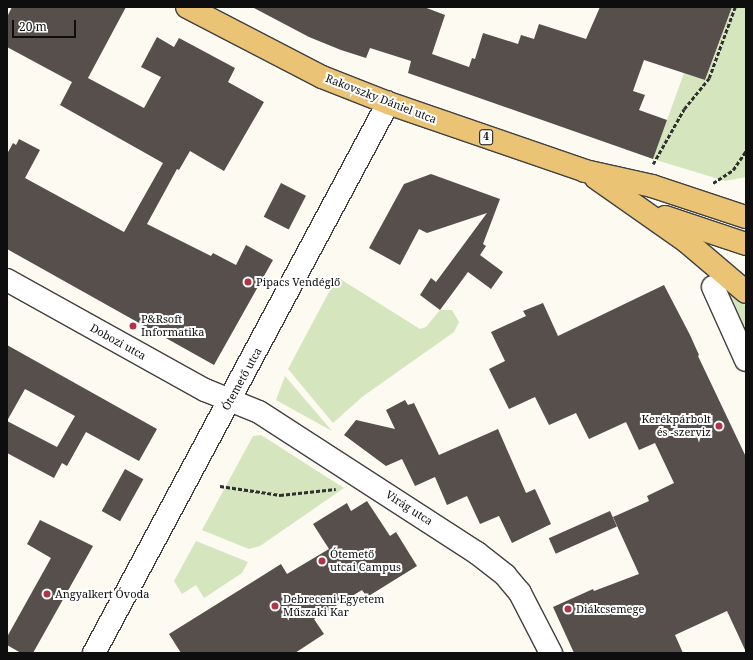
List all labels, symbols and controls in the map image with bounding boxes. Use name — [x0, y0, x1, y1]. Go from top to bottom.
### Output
scale bar — [14, 12, 78, 38]
text: 20 m — [19, 18, 47, 35]
street label: Rakovszky Dániel utca — [324, 72, 438, 126]
road number: 4 — [479, 129, 493, 145]
place label: Pipacs Vendéglő — [256, 275, 340, 289]
marker: Pipacs Vendéglő — [243, 277, 253, 287]
place label: P&Rsoft Informatika — [141, 313, 204, 339]
street label: Dobozi utca — [88, 321, 148, 363]
marker: P&Rsoft Informatika — [128, 321, 138, 331]
street label: Ótemető utca — [219, 345, 265, 413]
place label: Kerékpárbolt és -szerviz — [642, 413, 711, 439]
marker: Kerékpárbolt és -szerviz — [714, 421, 724, 431]
street label: Virág utca — [383, 488, 435, 528]
place label: Ótemető utcai Campus — [330, 548, 401, 574]
marker: Ótemető utcai Campus — [317, 556, 327, 566]
place label: Angyalkert Óvoda — [55, 587, 149, 601]
marker: Angyalkert Óvoda — [42, 589, 52, 599]
place label: Debreceni Egyetem Műszaki Kar — [283, 593, 384, 619]
marker: Debreceni Egyetem Műszaki Kar — [270, 601, 280, 611]
place label: Diákcsemege — [576, 602, 644, 616]
marker: Diákcsemege — [563, 604, 573, 614]

